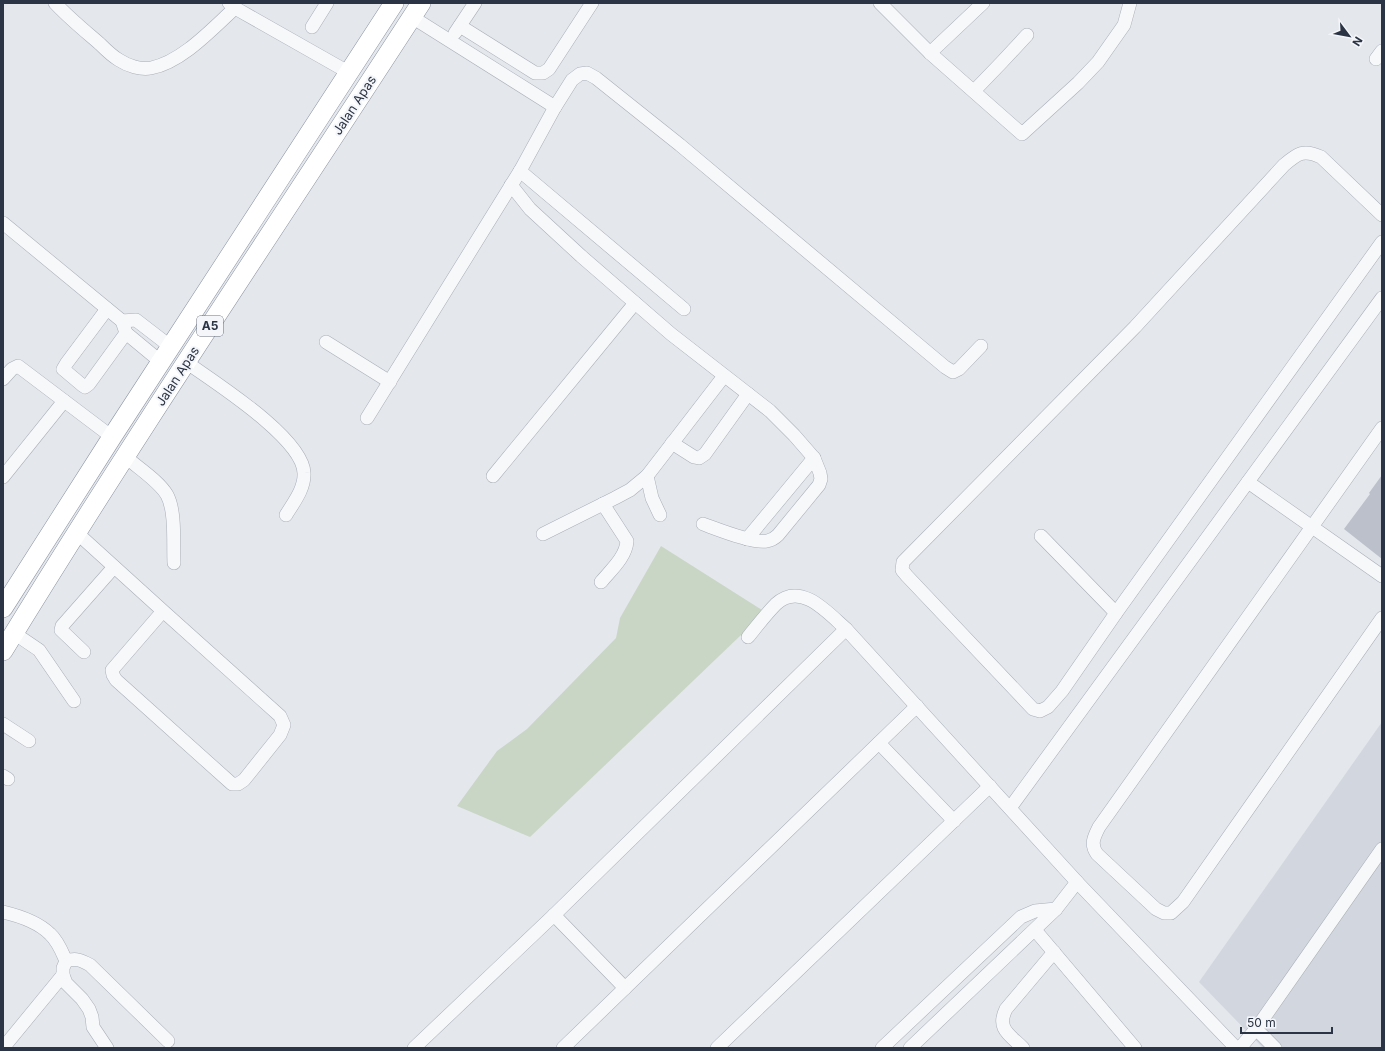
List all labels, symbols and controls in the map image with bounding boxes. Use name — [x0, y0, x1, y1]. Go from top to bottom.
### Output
north arrow — [1329, 16, 1369, 56]
text: N — [1349, 34, 1366, 49]
street label: Jalan Apas — [329, 72, 379, 138]
road number: A5 — [197, 316, 223, 336]
street label: Jalan Apas — [152, 343, 202, 409]
scale bar — [1241, 1009, 1332, 1035]
text: 50 m — [1247, 1015, 1276, 1030]

